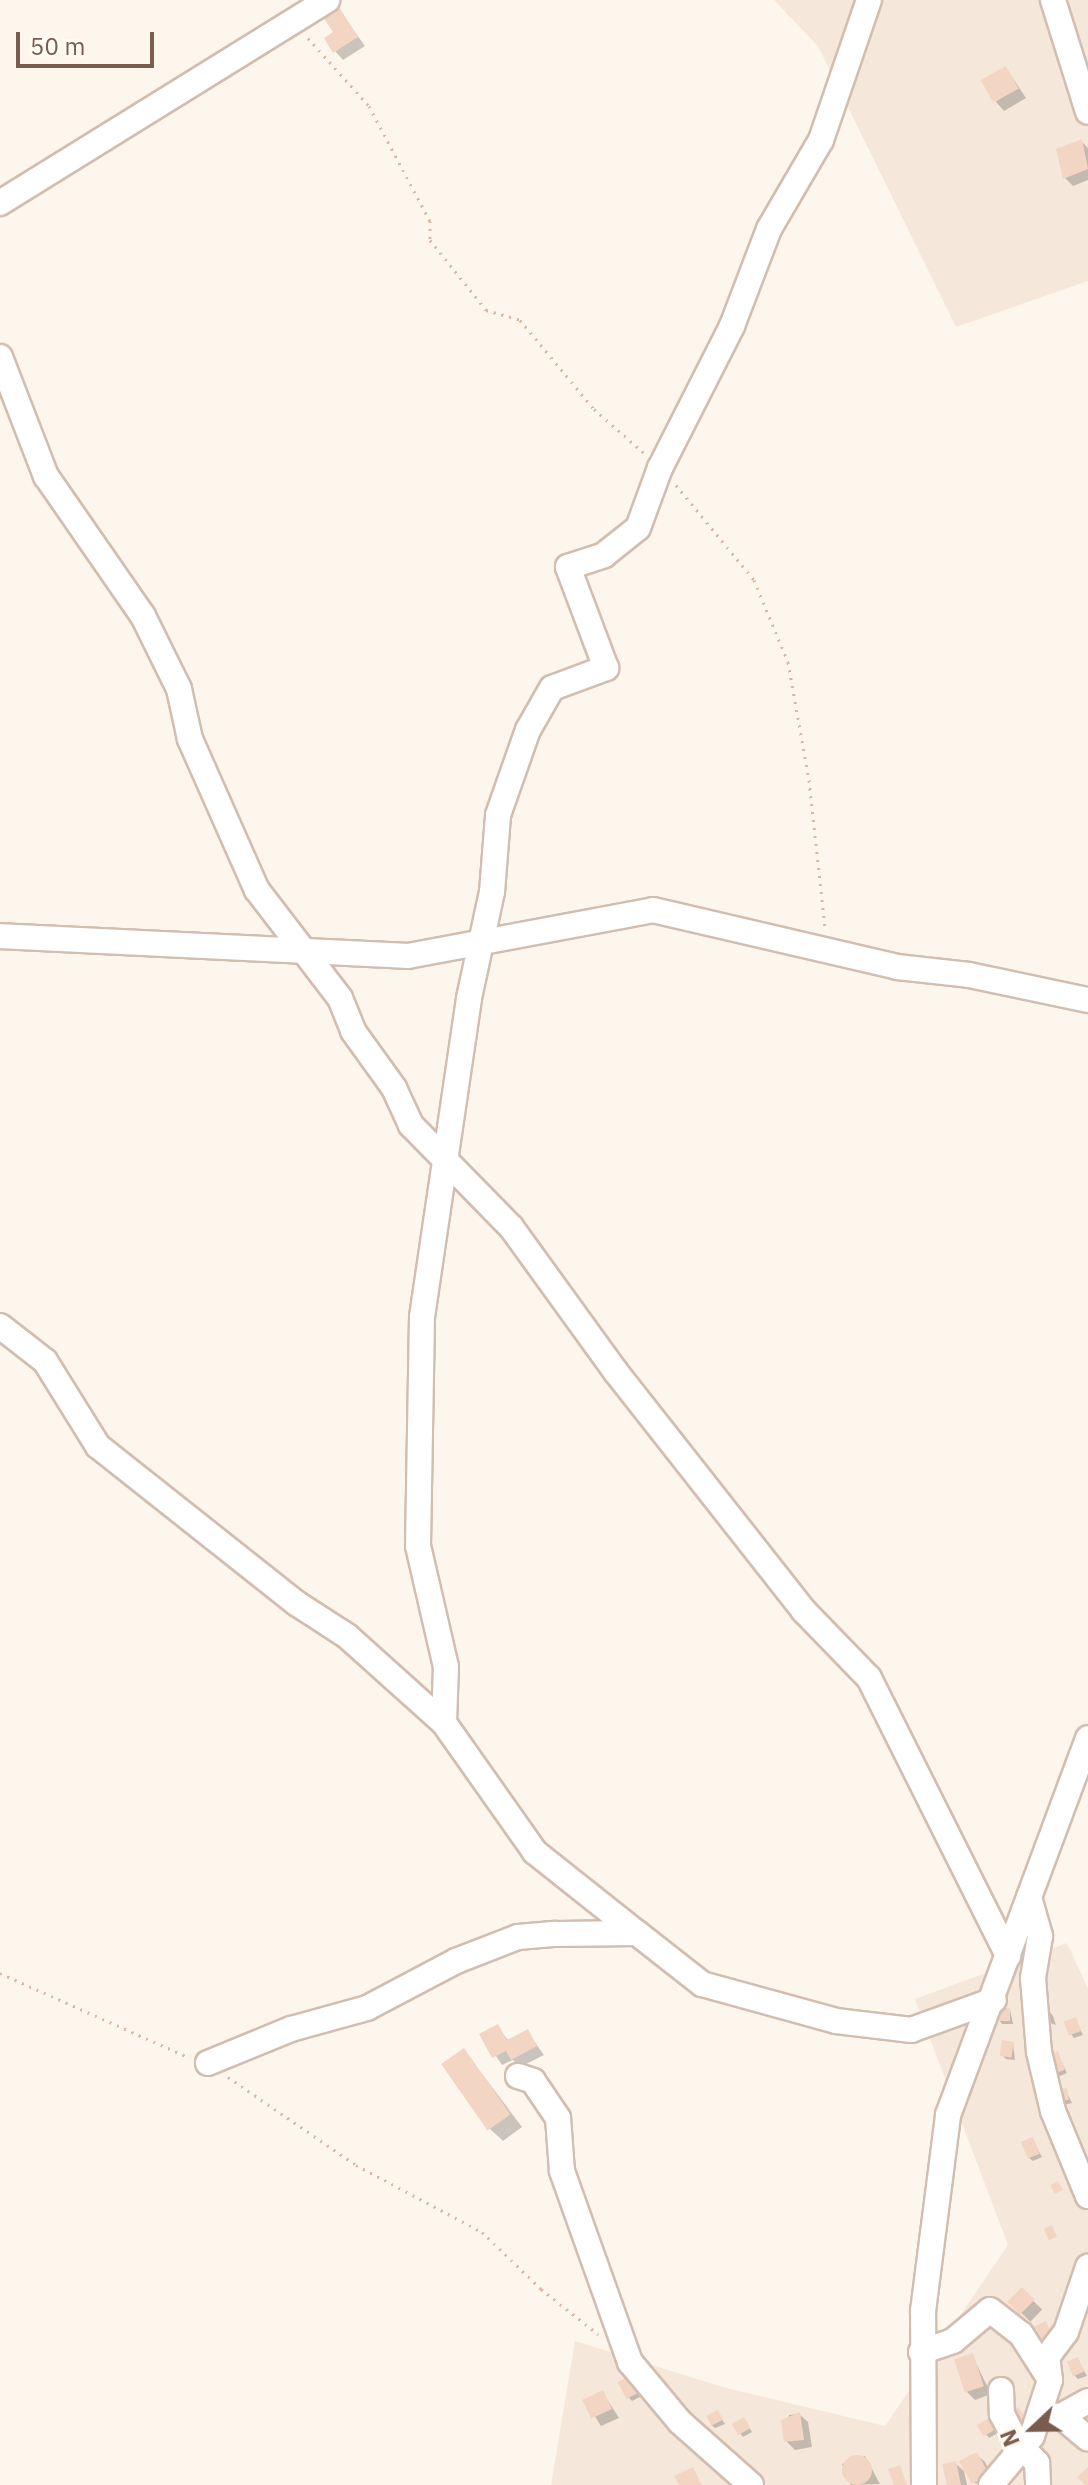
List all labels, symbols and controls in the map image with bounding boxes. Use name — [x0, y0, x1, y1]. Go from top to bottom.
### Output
scale bar — [20, 16, 158, 66]
text: 50 m — [30, 30, 85, 62]
north arrow — [992, 2389, 1072, 2469]
text: N — [993, 2425, 1026, 2451]

